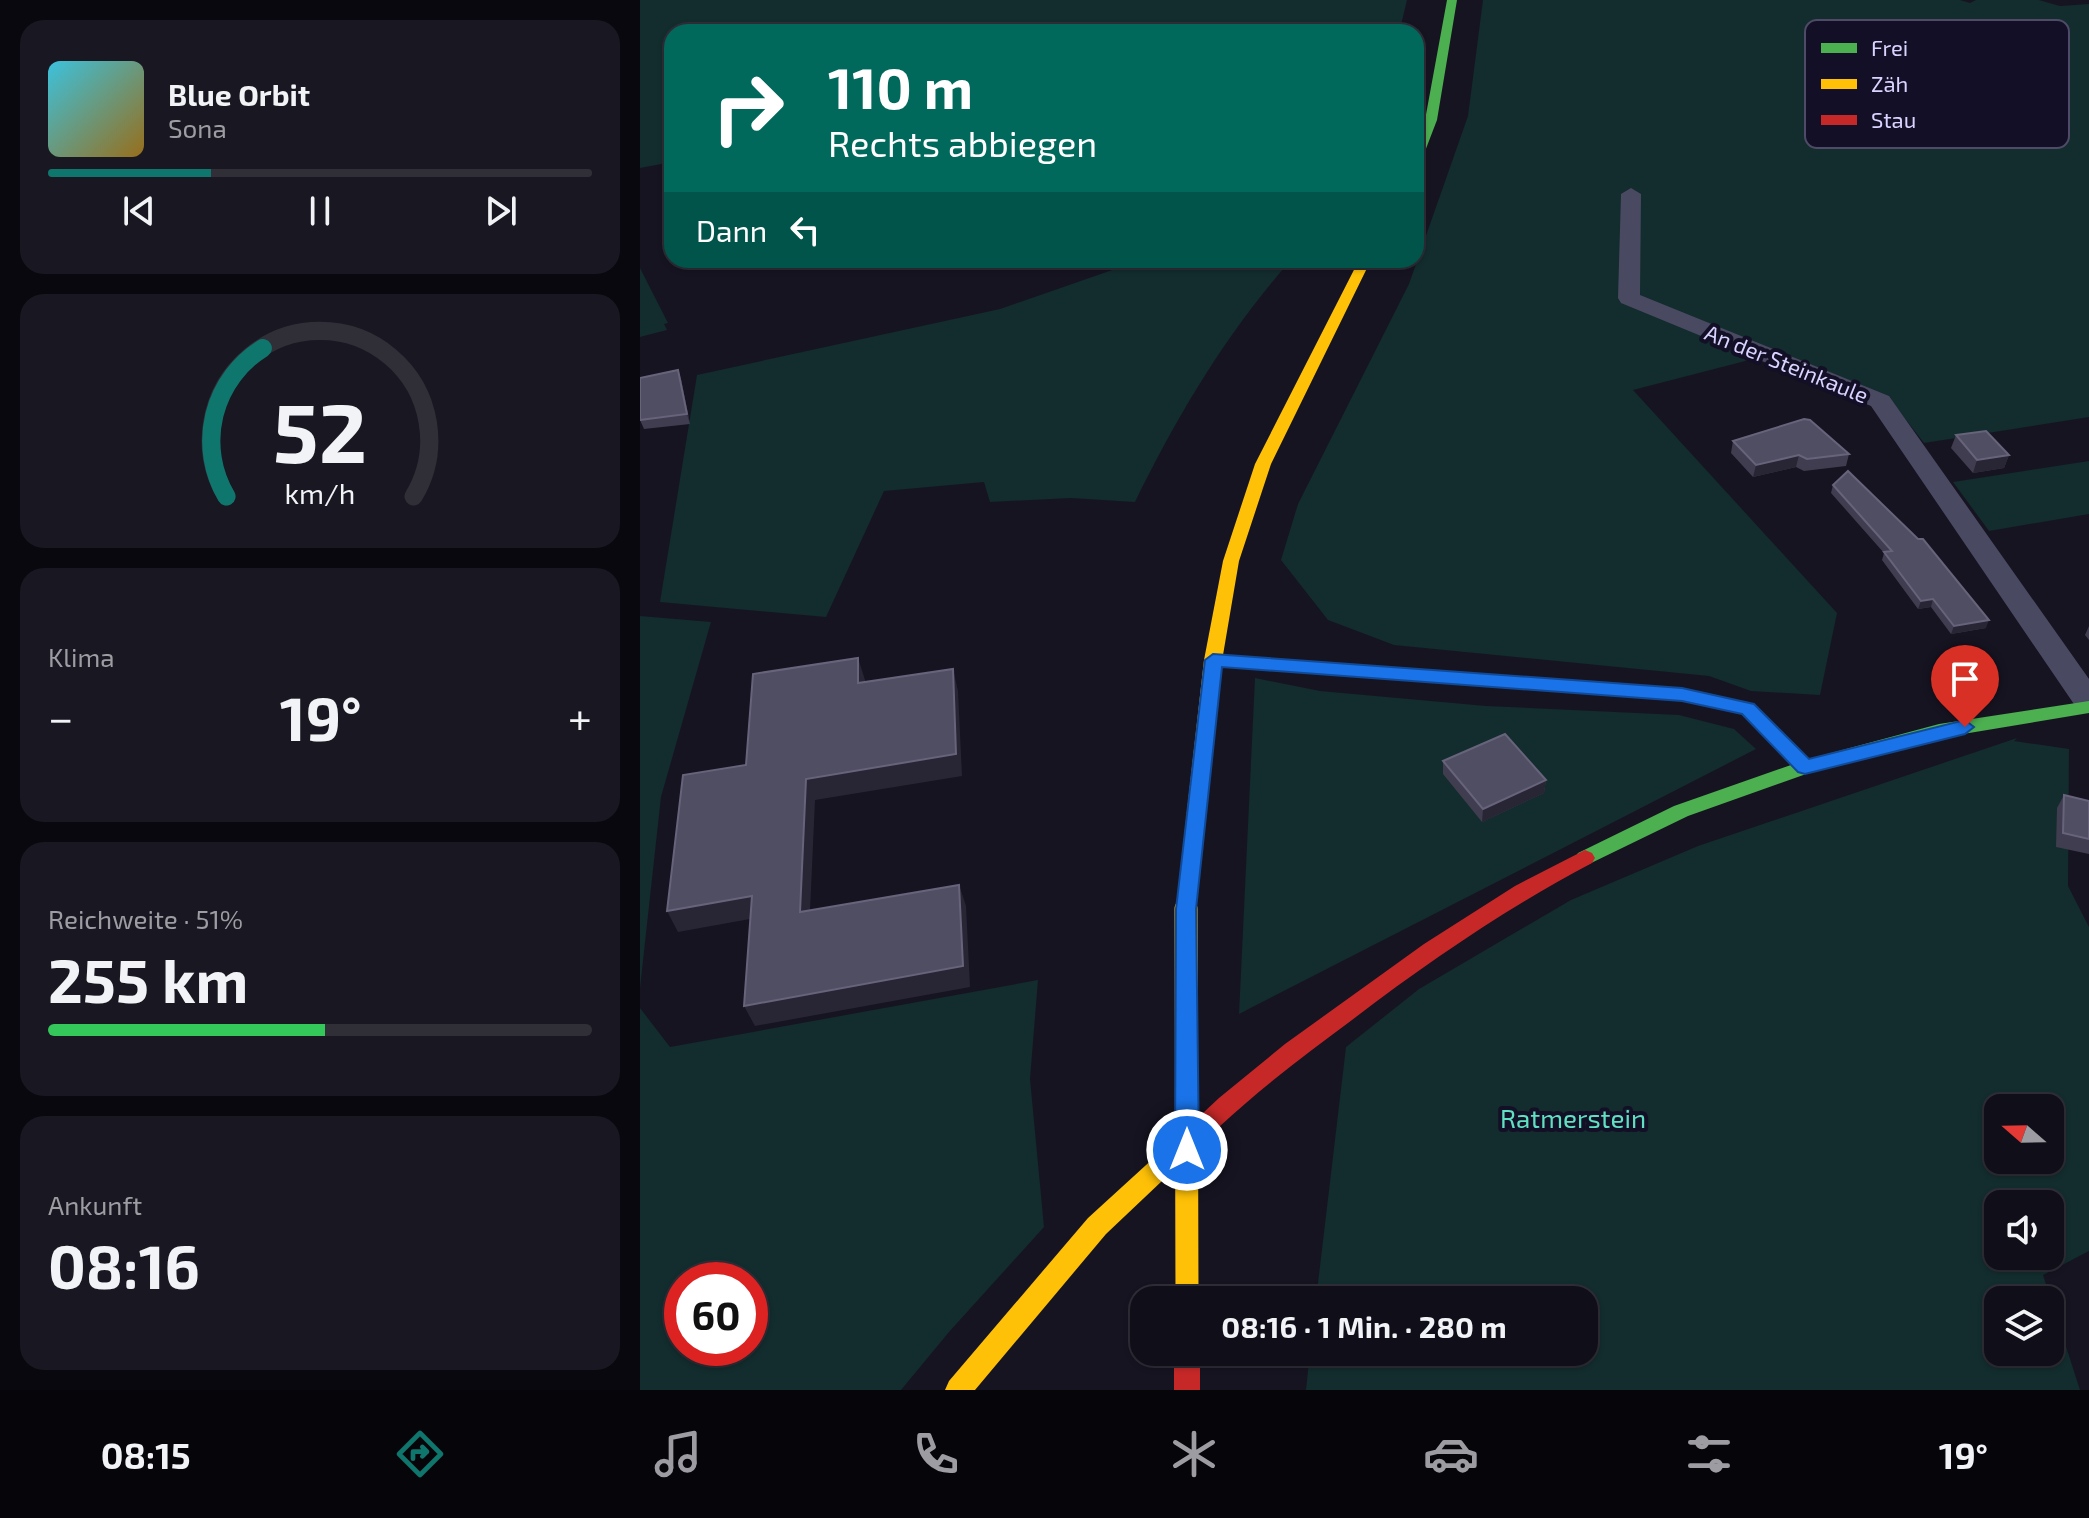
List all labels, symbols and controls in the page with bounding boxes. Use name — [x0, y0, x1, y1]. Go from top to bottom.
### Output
legend — [1805, 20, 2069, 148]
text: Frei — [1871, 34, 1908, 60]
text: 110 m — [828, 53, 973, 120]
icon: right — [696, 56, 800, 160]
text: Zäh — [1871, 70, 1908, 96]
text: Blue Orbit — [168, 76, 310, 112]
text: Stau — [1871, 106, 1916, 132]
text: Sona — [168, 112, 227, 143]
text: Rechts abbiegen — [828, 121, 1097, 164]
icon: previous — [117, 189, 161, 233]
icon: pause — [298, 189, 342, 233]
icon: next — [479, 189, 523, 233]
icon: left — [783, 208, 827, 252]
text: Dann — [696, 212, 767, 248]
street label: An der Steinkaule — [1702, 318, 1872, 408]
text: 52 — [273, 380, 367, 480]
text: km/h — [285, 475, 355, 510]
text: Klima — [48, 641, 115, 672]
pin — [1931, 645, 1999, 727]
icon: arrive — [1943, 657, 1987, 701]
text: 19° — [280, 681, 362, 753]
text: − — [48, 690, 74, 743]
text: + — [568, 690, 592, 743]
text: Reichweite · 51% — [48, 903, 243, 934]
text: 255 km — [48, 943, 248, 1015]
north arrow — [1984, 1094, 2064, 1174]
map controls — [1984, 1094, 2064, 1366]
park label: Ratmerstein — [1500, 1102, 1646, 1133]
position arrow — [1145, 1108, 1229, 1192]
text: Ankunft — [48, 1189, 142, 1220]
button: sound — [1984, 1190, 2064, 1270]
text: 08:16 — [48, 1229, 200, 1301]
speed limit sign: 60 — [664, 1262, 768, 1366]
button: layers — [1984, 1286, 2064, 1366]
text: 08:16 · 1 Min. · 280 m — [1221, 1308, 1507, 1344]
icon: directions — [392, 1426, 448, 1482]
icon: music — [650, 1426, 706, 1482]
icon: phone — [908, 1426, 964, 1482]
icon: climate — [1166, 1426, 1222, 1482]
icon: car — [1423, 1426, 1479, 1482]
icon: filters — [1681, 1426, 1737, 1482]
text: 08:15 — [101, 1433, 191, 1476]
text: 19° — [1939, 1433, 1988, 1476]

